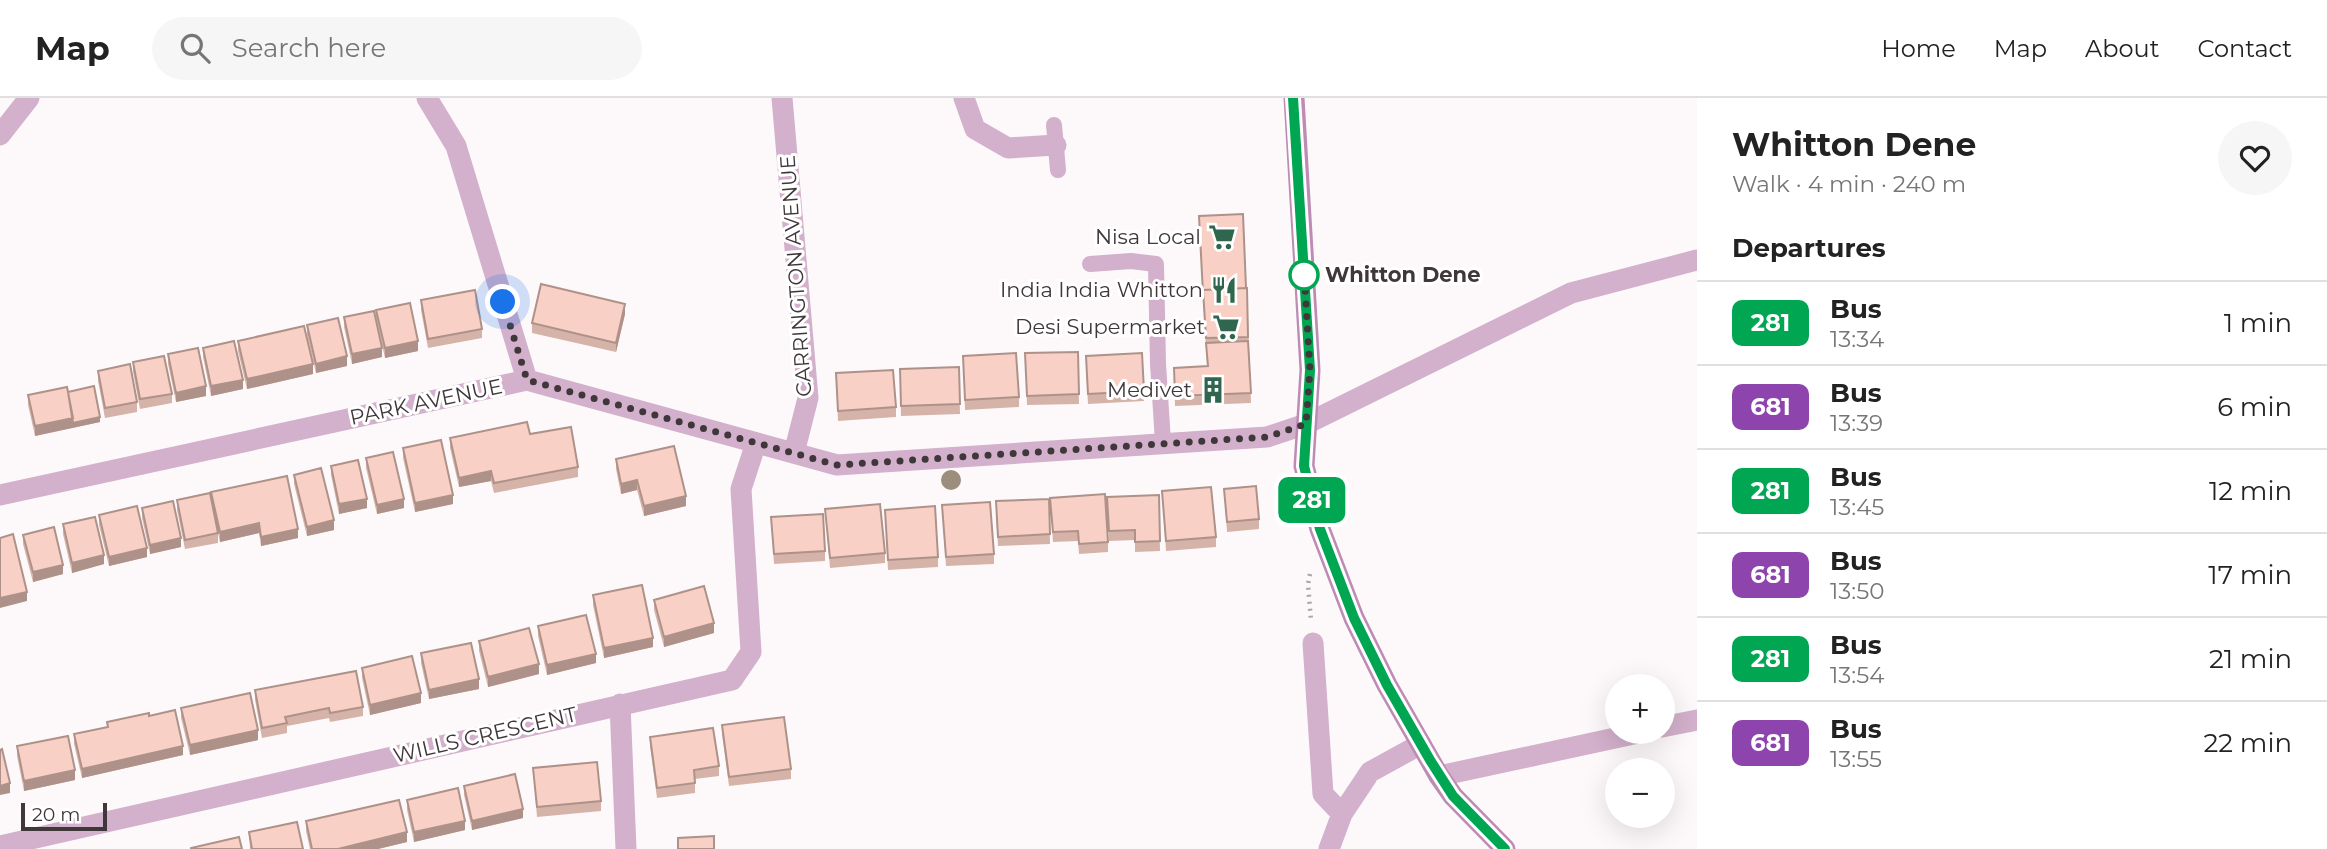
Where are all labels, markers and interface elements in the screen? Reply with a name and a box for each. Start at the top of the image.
search box [152,17,642,80]
text: Map [35,28,110,68]
icon: search [176,29,214,67]
text: Search here [232,32,386,64]
text: Home [1881,34,1956,63]
text: Map [1994,34,2047,63]
text: About [2085,34,2159,63]
text: Contact [2197,34,2292,63]
button: heart [2218,121,2292,195]
text: Whitton Dene [1732,124,1976,164]
street label: CARRINGTON AVENUE [775,154,816,398]
text: Walk · 4 min · 240 m [1732,170,1966,198]
supermarket icon: Nisa Local [1207,222,1237,252]
place label: Nisa Local [1095,224,1201,249]
text: Departures [1732,232,1886,264]
marker: Whitton Dene [1289,260,1319,290]
place label: Whitton Dene [1325,262,1480,287]
restaurant icon: India India Whitton [1209,275,1239,305]
place label: India India Whitton [1000,277,1203,302]
your location [485,284,520,319]
text: Bus [1830,293,1882,325]
text: 1 min [2224,307,2292,339]
text: 281 [1751,308,1790,337]
supermarket icon: Desi Supermarket [1211,312,1241,342]
place label: Desi Supermarket [1015,314,1205,339]
text: 13:34 [1830,325,1884,353]
street label: PARK AVENUE [347,373,504,430]
building icon: Medivet [1198,375,1228,405]
place label: Medivet [1107,377,1192,402]
text: Bus [1830,377,1882,409]
text: 6 min [2217,391,2292,423]
text: 681 [1750,392,1791,421]
text: 13:39 [1830,409,1883,437]
text: Bus [1830,461,1882,493]
text: 12 min [2209,475,2292,507]
text: 281 [1751,476,1790,505]
line badge: 281 [1272,477,1352,523]
text: 281 [1292,485,1332,514]
text: 13:45 [1830,493,1884,521]
text: Bus [1830,545,1882,577]
text: 17 min [2208,559,2292,591]
text: 681 [1750,560,1791,589]
text: 13:50 [1830,577,1884,605]
text: Bus [1830,629,1882,661]
text: 21 min [2209,643,2292,675]
text: 281 [1751,644,1790,673]
text: 13:54 [1830,661,1884,689]
map controls [1605,674,1675,828]
button: + [1605,674,1675,744]
street label: WILLS CRESCENT [391,701,579,768]
text: Bus [1830,713,1882,745]
text: 22 min [2203,727,2292,759]
text: 681 [1750,728,1791,757]
text: 13:55 [1830,745,1882,773]
button: − [1605,758,1675,828]
scale bar [21,800,107,832]
text: 20 m [32,803,80,826]

